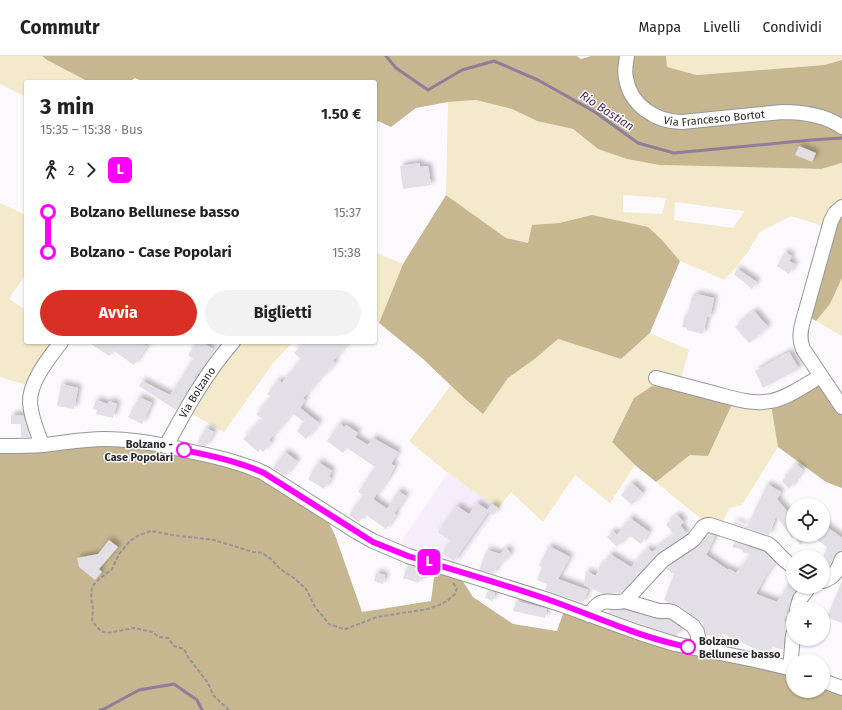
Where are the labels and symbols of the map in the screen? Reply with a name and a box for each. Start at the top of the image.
water label: Rio Bastian [577,88,637,134]
street label: Via Francesco Bortot [662,107,766,129]
street label: Via Bolzano [176,364,218,420]
place label: Bolzano - Case Popolari [104,438,173,464]
marker: Bolzano - Case Popolari [176,442,192,458]
line badge: L [416,549,442,575]
place label: Bolzano Bellunese basso [699,635,781,661]
marker: Bolzano Bellunese basso [680,639,696,655]

